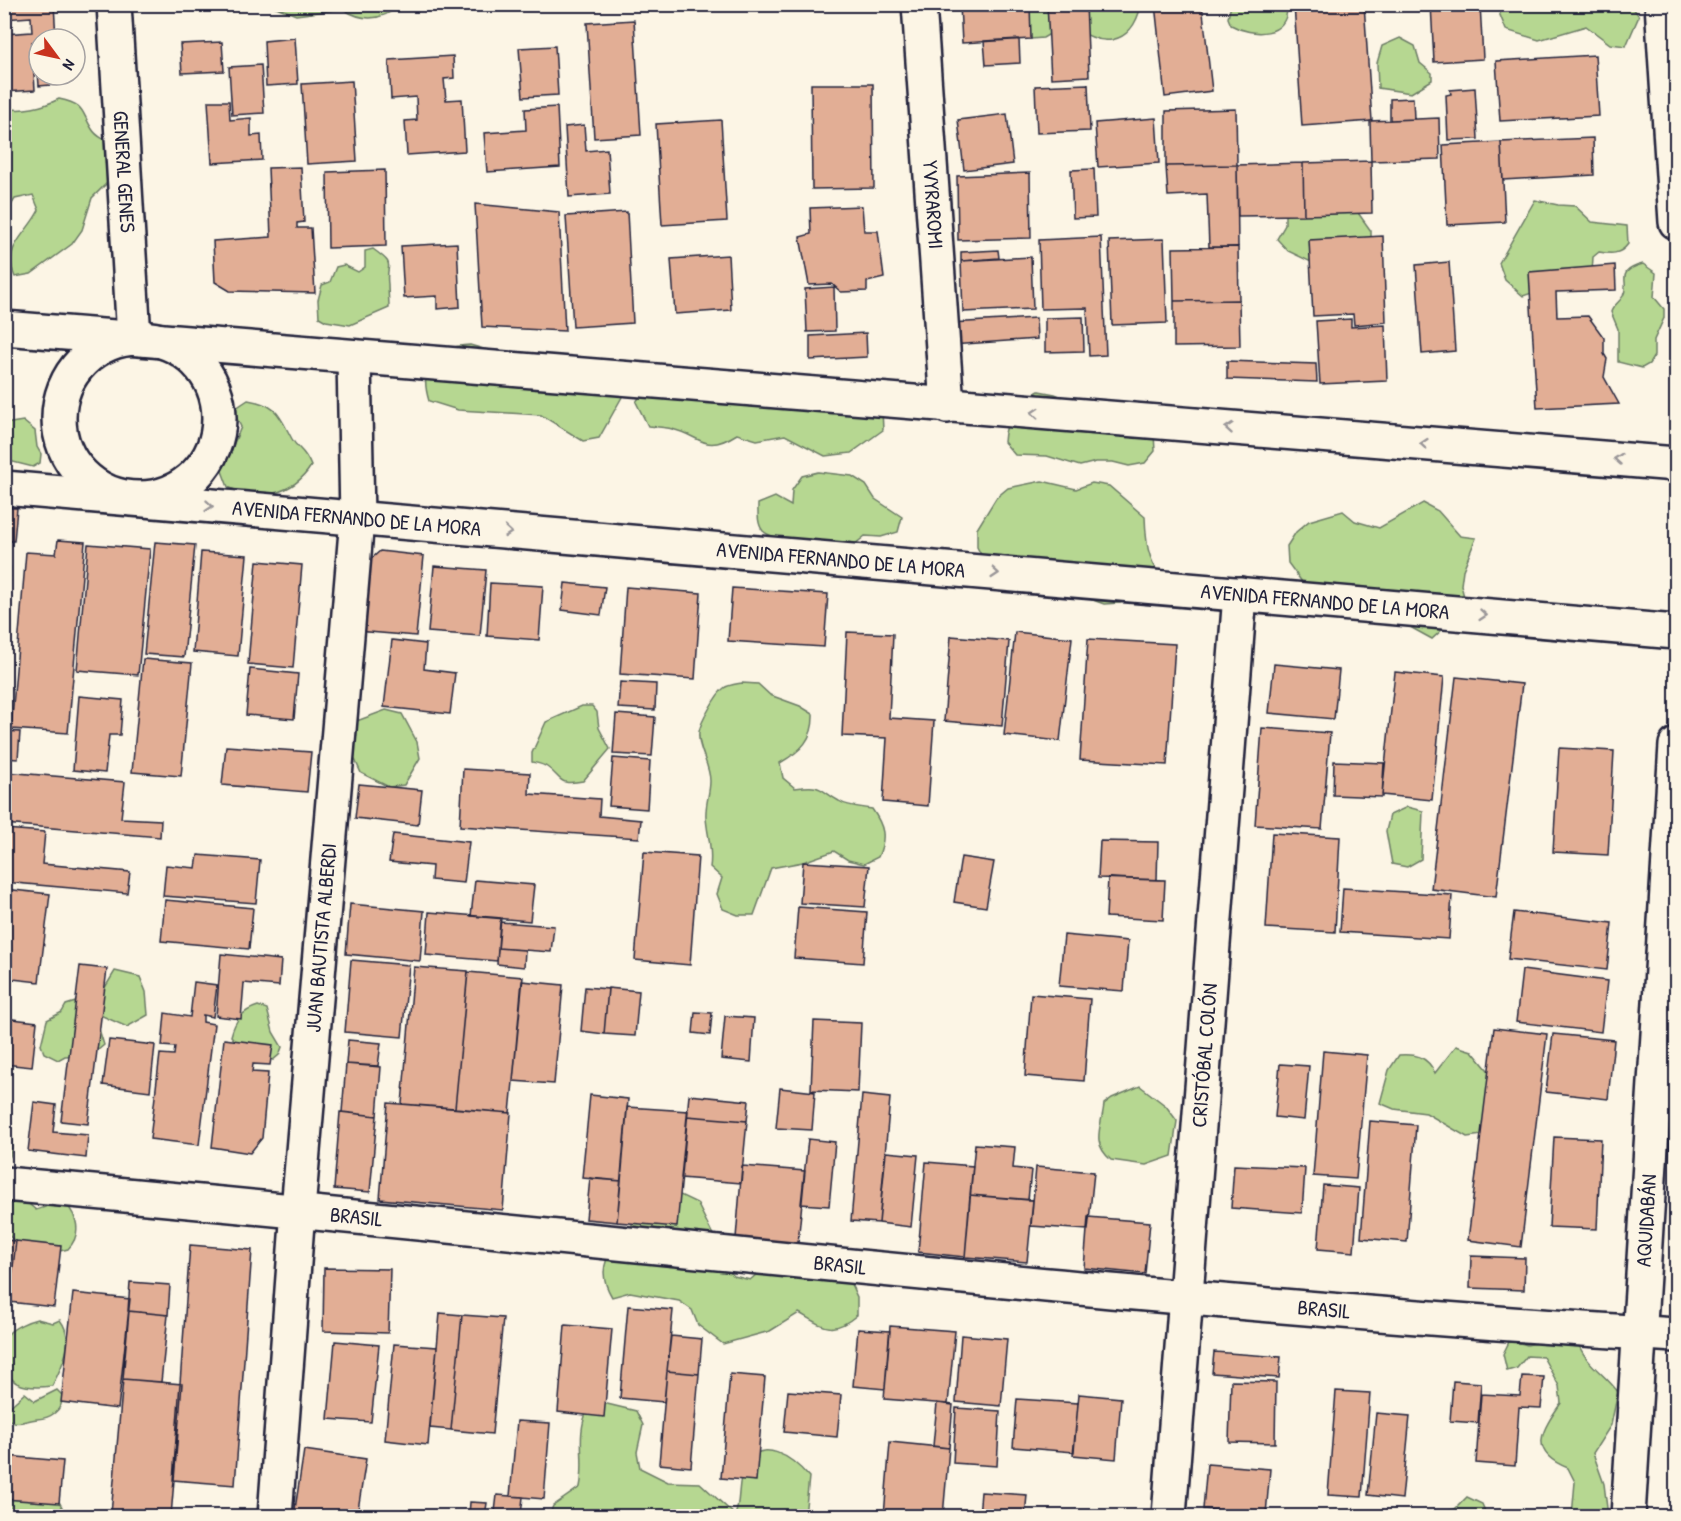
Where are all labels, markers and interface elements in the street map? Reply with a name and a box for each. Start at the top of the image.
north arrow [27,27,87,87]
text: N [58,56,81,75]
street label: GENERAL GENES [106,110,143,234]
street label: YVYRAROMI [916,159,951,250]
one-way arrow [1031,406,1040,419]
one-way arrow [1225,422,1234,435]
one-way arrow [1419,438,1428,451]
one-way arrow [1614,453,1623,466]
street label: AVENIDA FERNANDO DE LA MORA [231,493,482,543]
one-way arrow [205,499,214,512]
one-way arrow [504,525,513,538]
street label: AVENIDA FERNANDO DE LA MORA [715,534,966,585]
one-way arrow [991,566,1000,579]
street label: AVENIDA FERNANDO DE LA MORA [1200,576,1451,626]
one-way arrow [1478,608,1487,621]
street label: JUAN BAUTISTA ALBERDI [298,842,343,1034]
street label: CRISTÓBAL COLÓN [1184,982,1224,1129]
street label: AQUIDABÁN [1629,1173,1663,1268]
street label: BRASIL [329,1200,384,1234]
street label: BRASIL [812,1248,868,1282]
street label: BRASIL [1297,1292,1352,1326]

